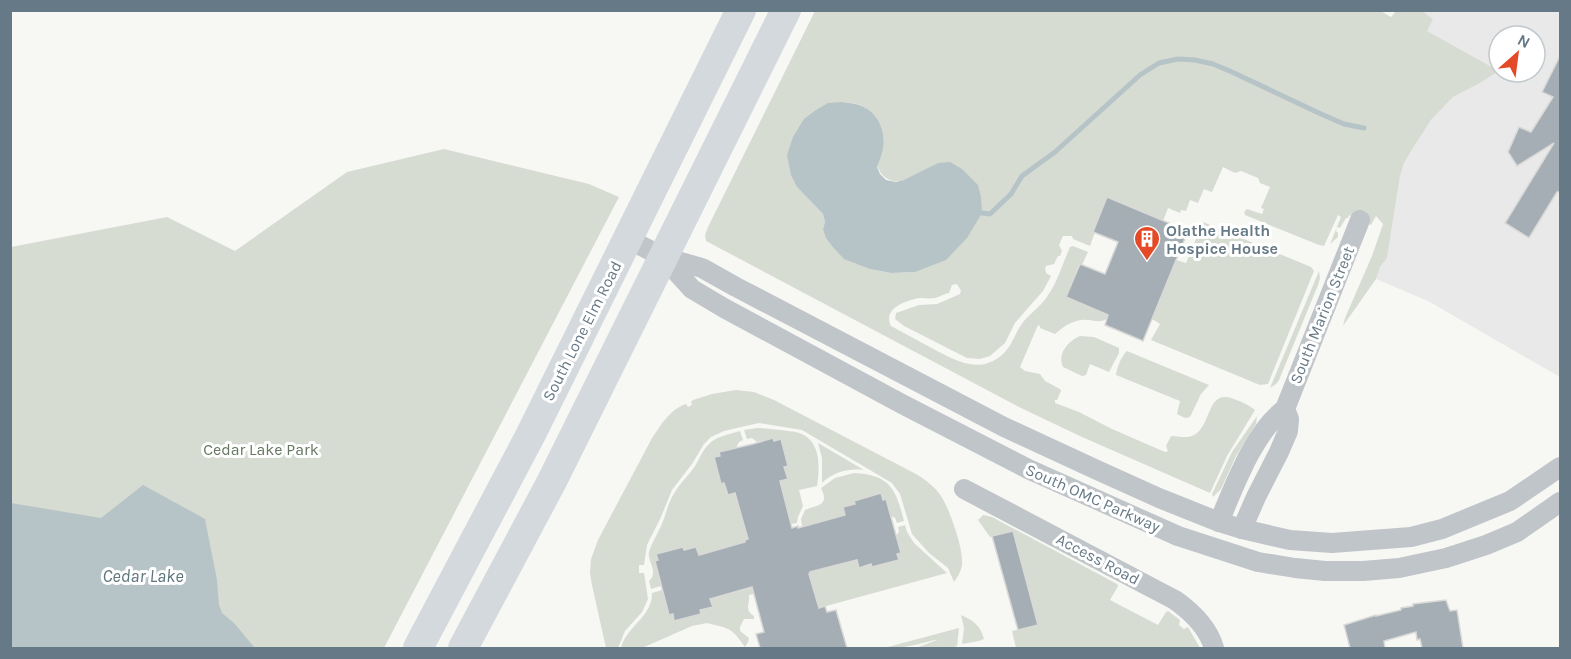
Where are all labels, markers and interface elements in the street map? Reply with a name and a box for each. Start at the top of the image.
north arrow [1487,24,1547,84]
text: N [1514,30,1533,52]
place label: Olathe Health Hospice House [1166,221,1278,258]
building icon: Olathe Health Hospice House [1132,224,1162,262]
street label: South Marion Street [1286,243,1358,387]
street label: South Lone Elm Road [538,258,626,404]
park label: Cedar Lake Park [203,440,319,459]
street label: South OMC Parkway [1023,460,1164,536]
street label: Access Road [1053,529,1143,589]
water label: Cedar Lake [102,565,184,587]

